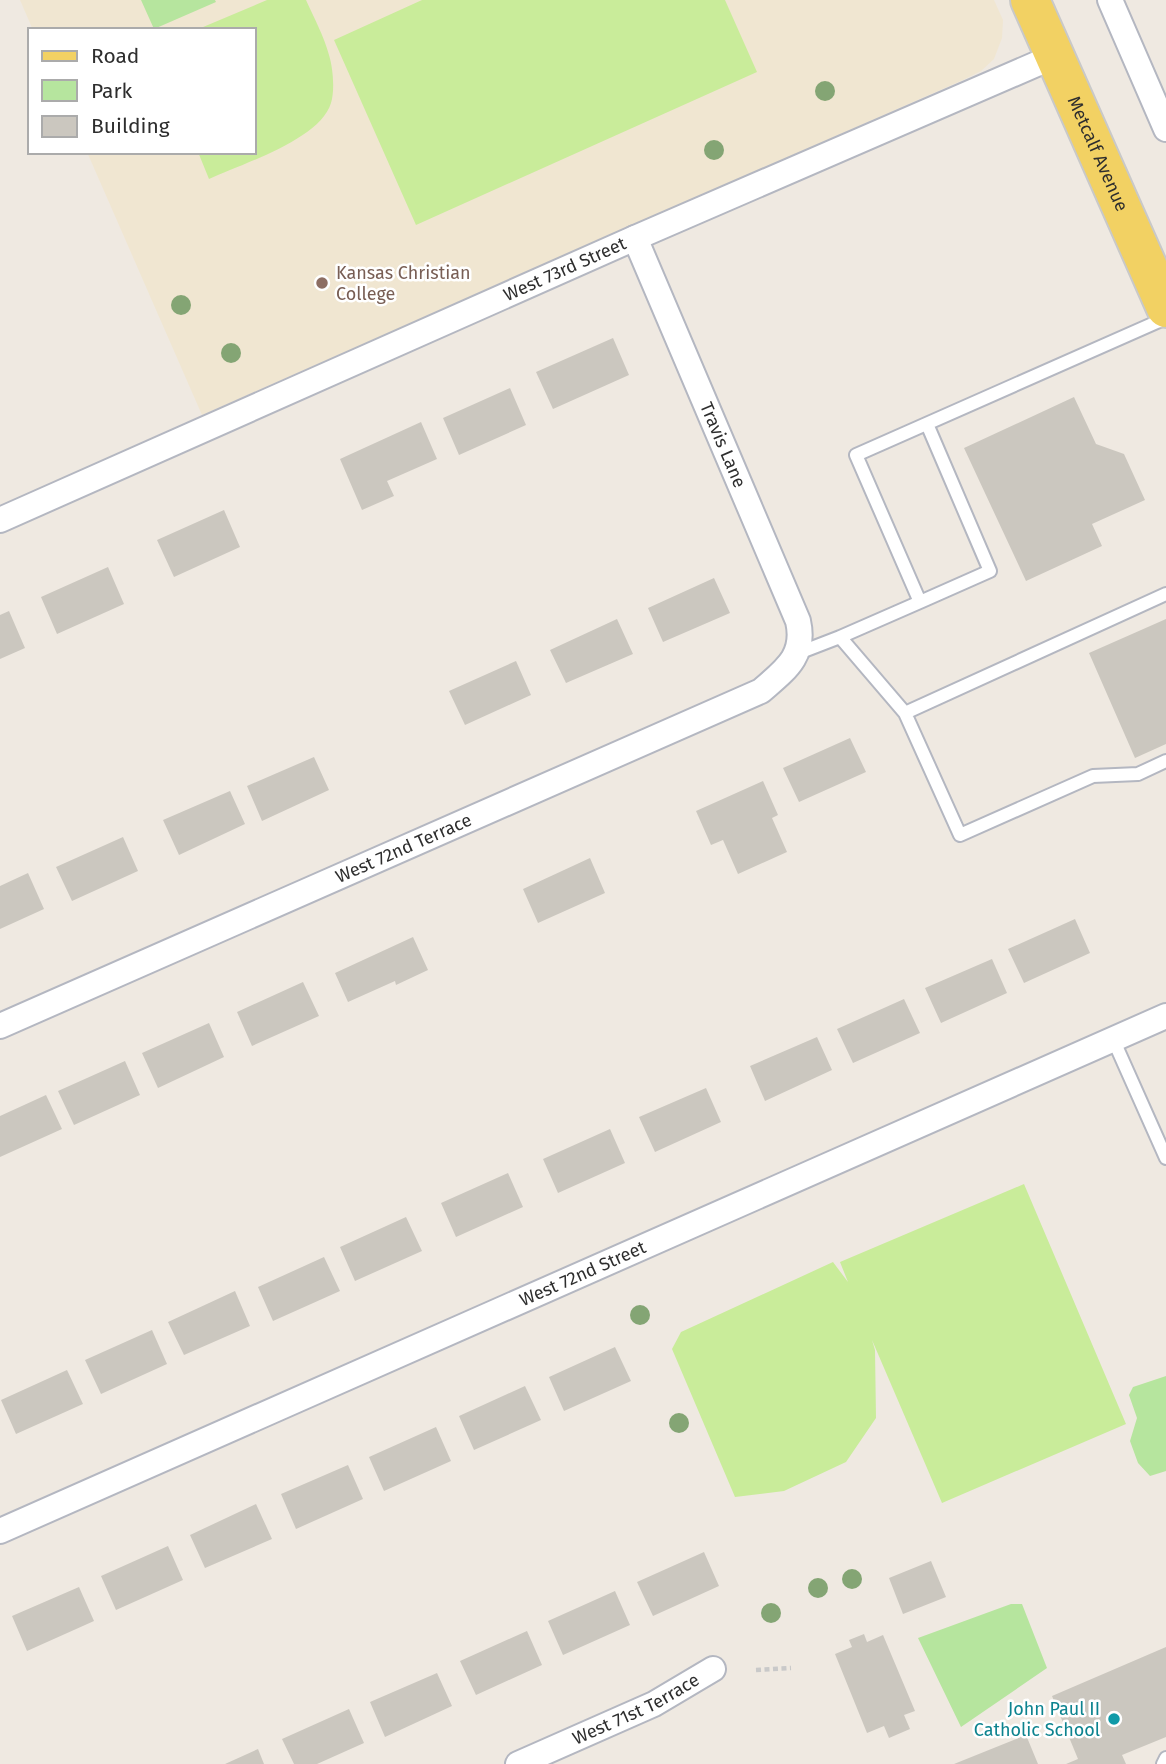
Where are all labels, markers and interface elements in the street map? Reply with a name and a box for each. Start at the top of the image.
legend [28,28,256,154]
text: Road [91,43,139,69]
text: Park [91,78,133,104]
street label: Metcalf Avenue [1063,93,1133,215]
text: Building [91,113,170,139]
street label: West 73rd Street [500,232,630,306]
place label: Kansas Christian College [336,262,471,305]
marker: Kansas Christian College [314,275,330,291]
street label: Travis Lane [695,399,751,491]
street label: West 72nd Terrace [332,809,475,888]
street label: West 72nd Street [516,1236,650,1311]
street label: West 71st Terrace [569,1669,703,1750]
place label: John Paul II Catholic School [974,1698,1100,1741]
marker: John Paul II Catholic School [1106,1711,1122,1727]

